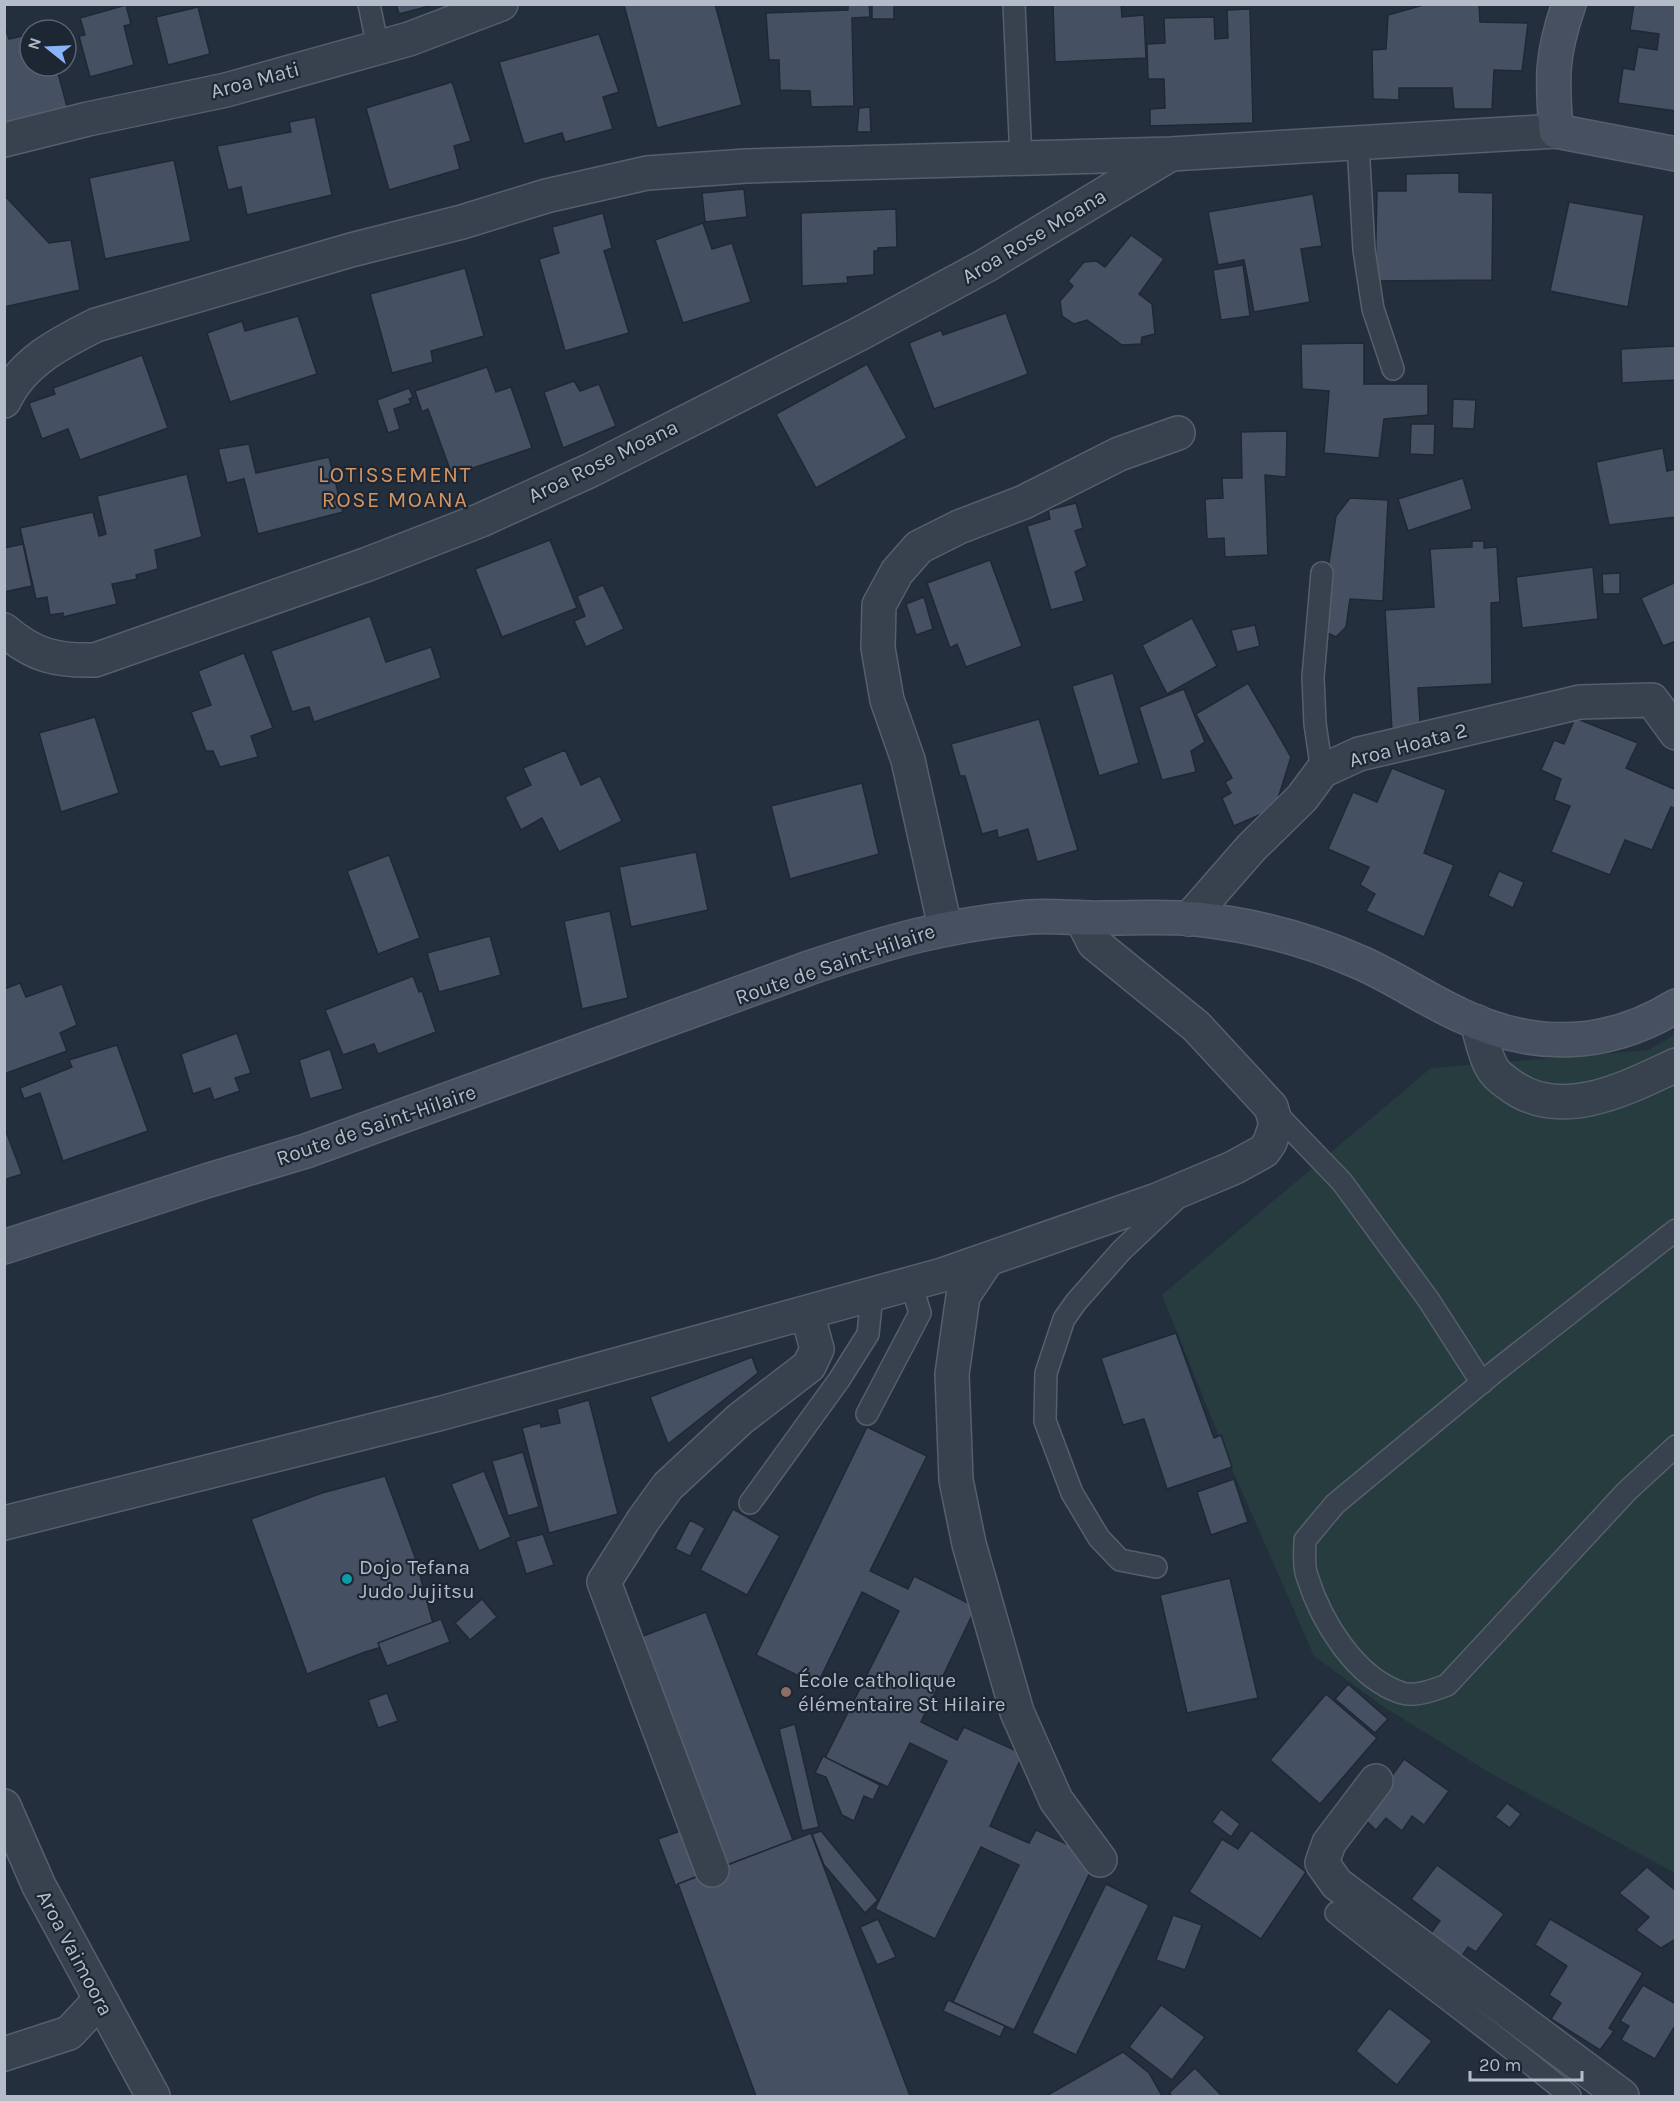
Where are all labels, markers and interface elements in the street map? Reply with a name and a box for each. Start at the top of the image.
north arrow [18,18,78,78]
text: N [23,35,45,52]
street label: Aroa Mati [208,57,302,103]
street label: Aroa Rose Moana [958,184,1110,288]
street label: Aroa Rose Moana [524,414,682,508]
district label: LOTISSEMENT ROSE MOANA [318,462,472,513]
street label: Aroa Hoata 2 [1346,718,1470,772]
street label: Route de Saint-Hilaire [732,919,938,1009]
street label: Route de Saint-Hilaire [273,1080,479,1170]
place label: Dojo Tefana Judo Jujitsu [359,1555,475,1603]
marker: Dojo Tefana Judo Jujitsu [340,1572,354,1586]
place label: École catholique élémentaire St Hilaire [798,1668,1006,1716]
marker: École catholique élémentaire St Hilaire [779,1685,793,1699]
street label: Aroa Vaimoora [32,1886,118,2020]
scale bar [1470,2044,1582,2082]
text: 20 m [1479,2054,1521,2076]

